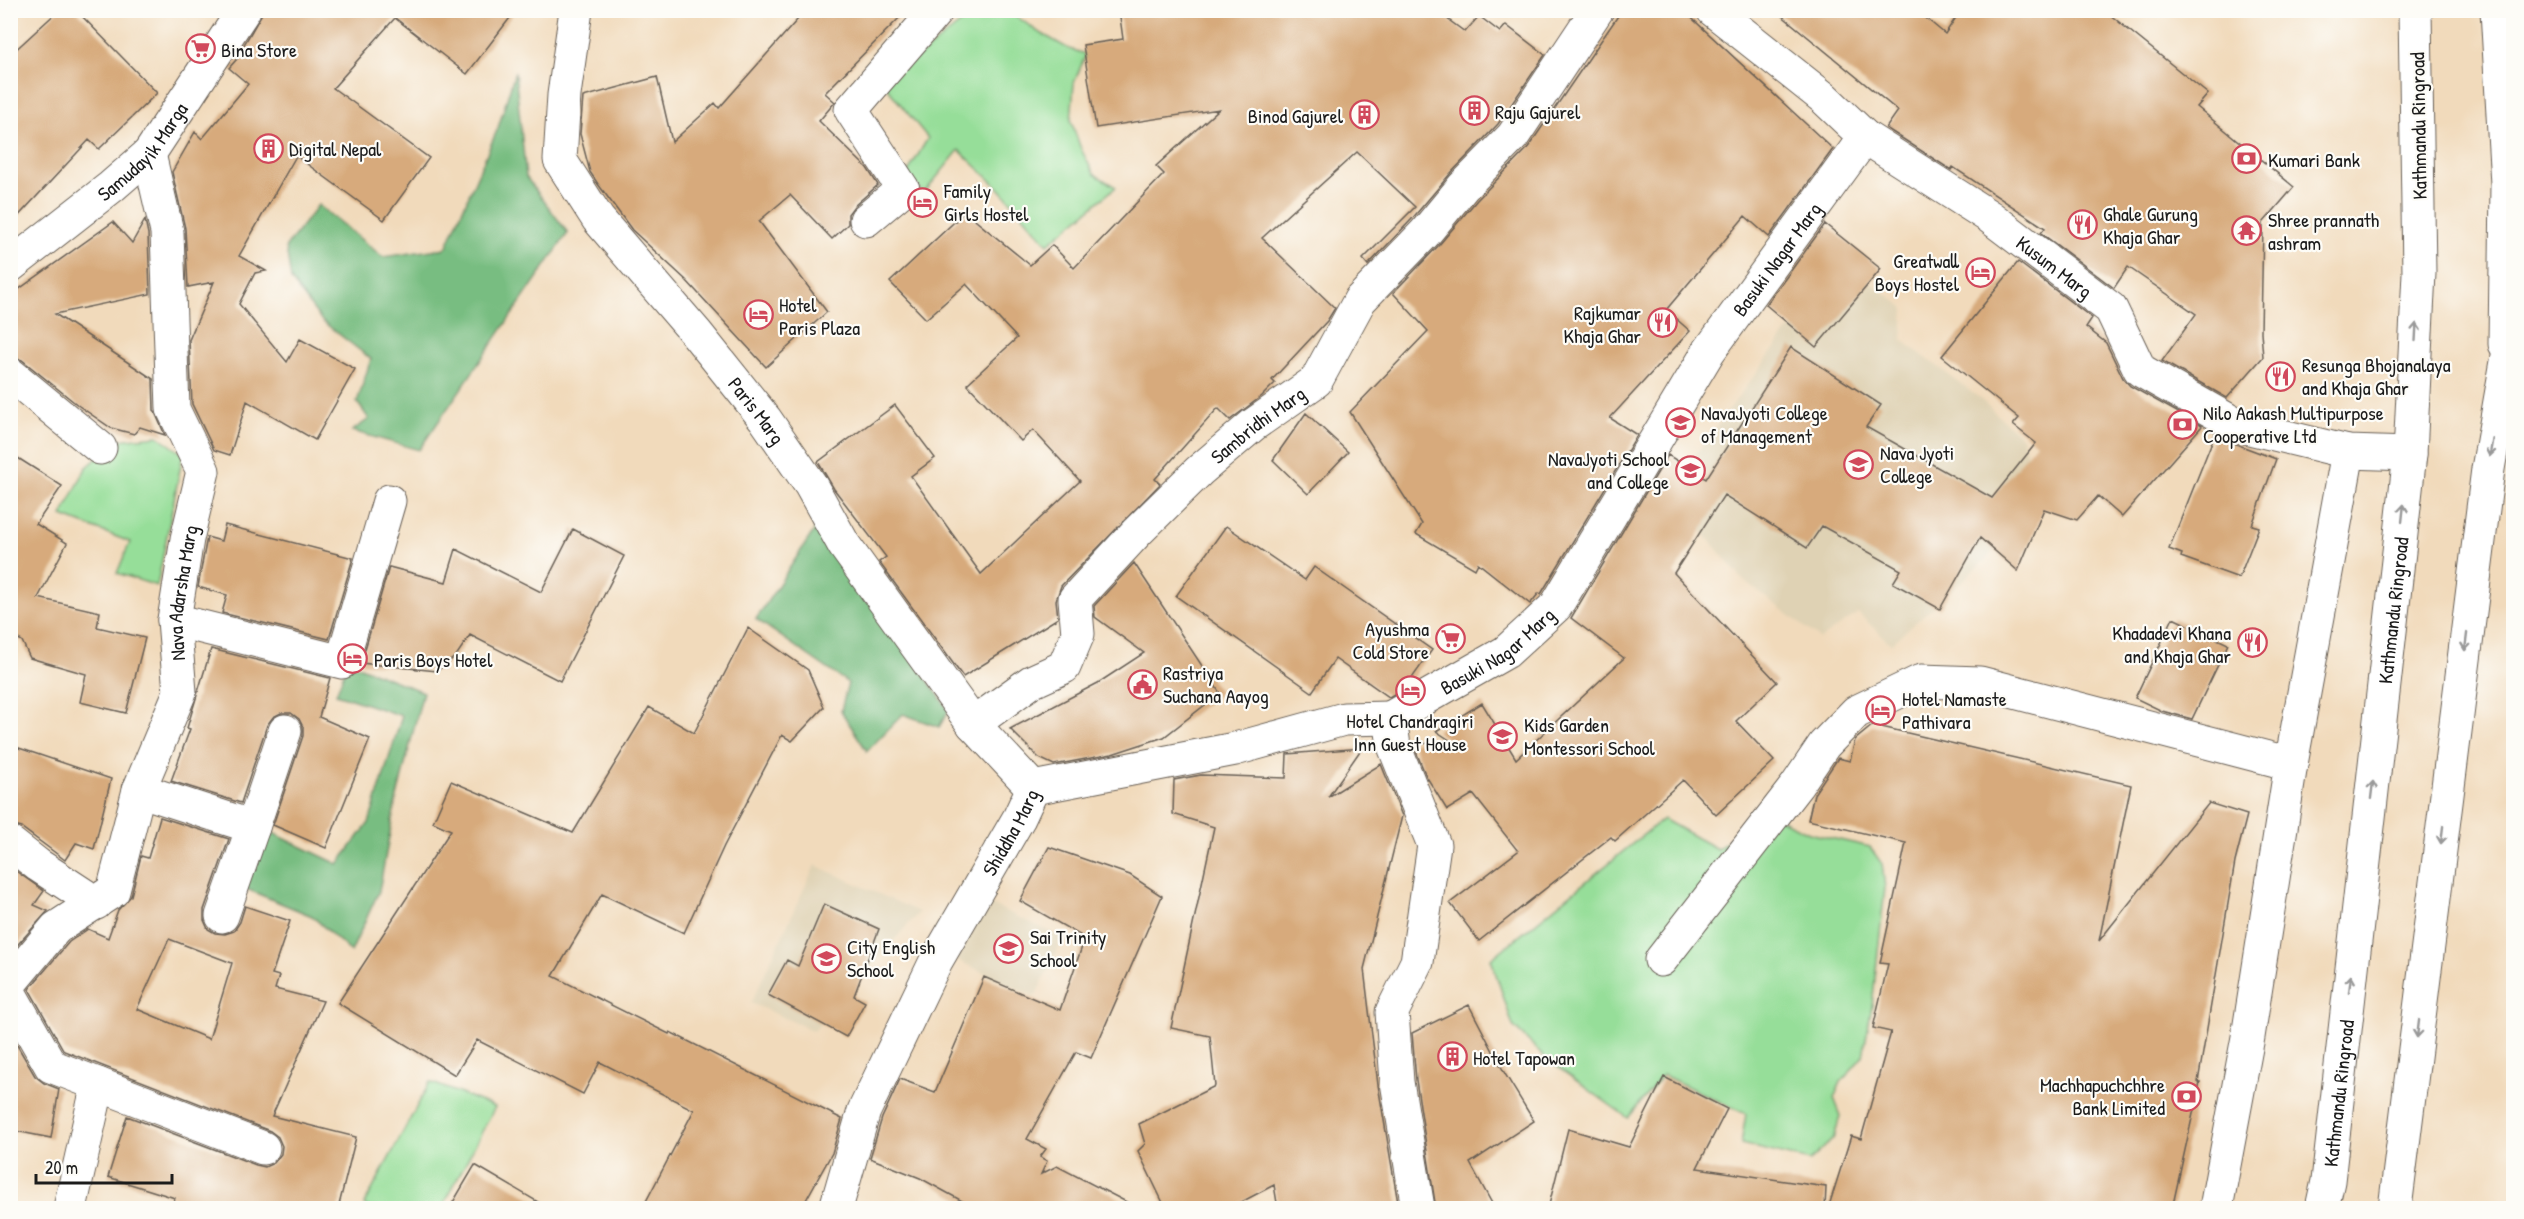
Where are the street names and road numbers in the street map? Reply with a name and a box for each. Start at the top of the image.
street label: Kathmandu Ringroad [2403,52,2433,200]
street label: Samudayik Marga [91,97,193,207]
street label: Basuki Nagar Marg [1726,196,1827,321]
street label: Kusum Marg [2011,229,2098,304]
street label: Paris Marg [723,371,792,449]
street label: Sambridhi Marg [1204,379,1310,469]
street label: Nava Adarsha Marg [160,522,203,662]
street label: Kathmandu Ringroad [2371,535,2414,685]
street label: Basuki Nagar Marg [1435,601,1560,700]
street label: Shiddha Marg [975,784,1044,880]
street label: Kathmandu Ringroad [2316,1018,2360,1168]

